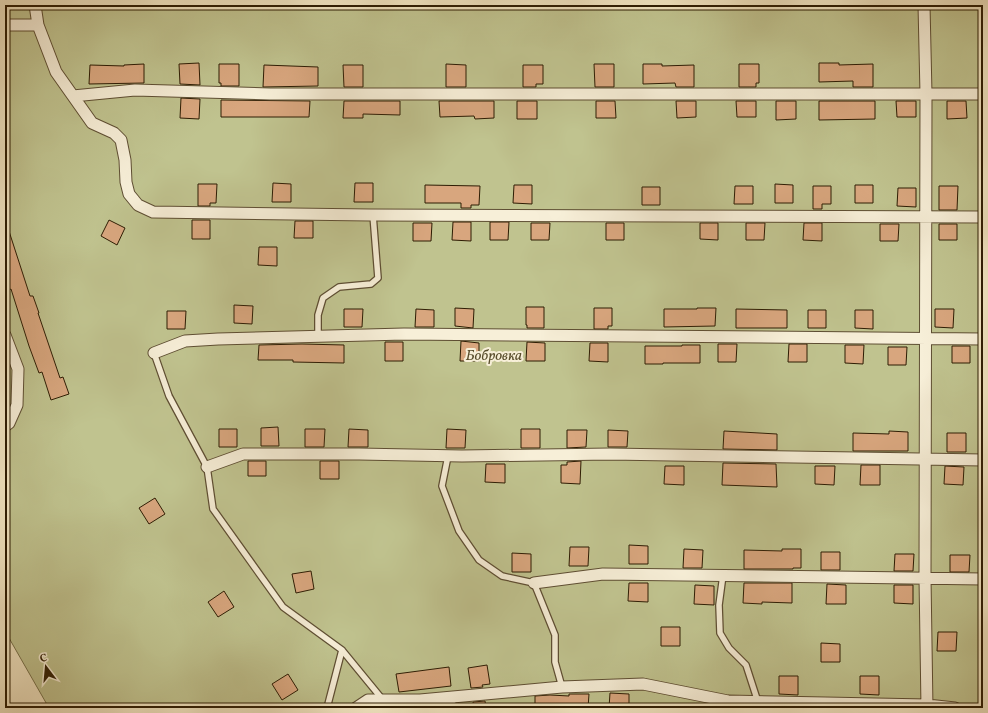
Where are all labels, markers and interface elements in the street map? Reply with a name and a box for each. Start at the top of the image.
park label: Бобровка [466,346,522,367]
north arrow [26,647,66,687]
text: С [38,651,49,667]

